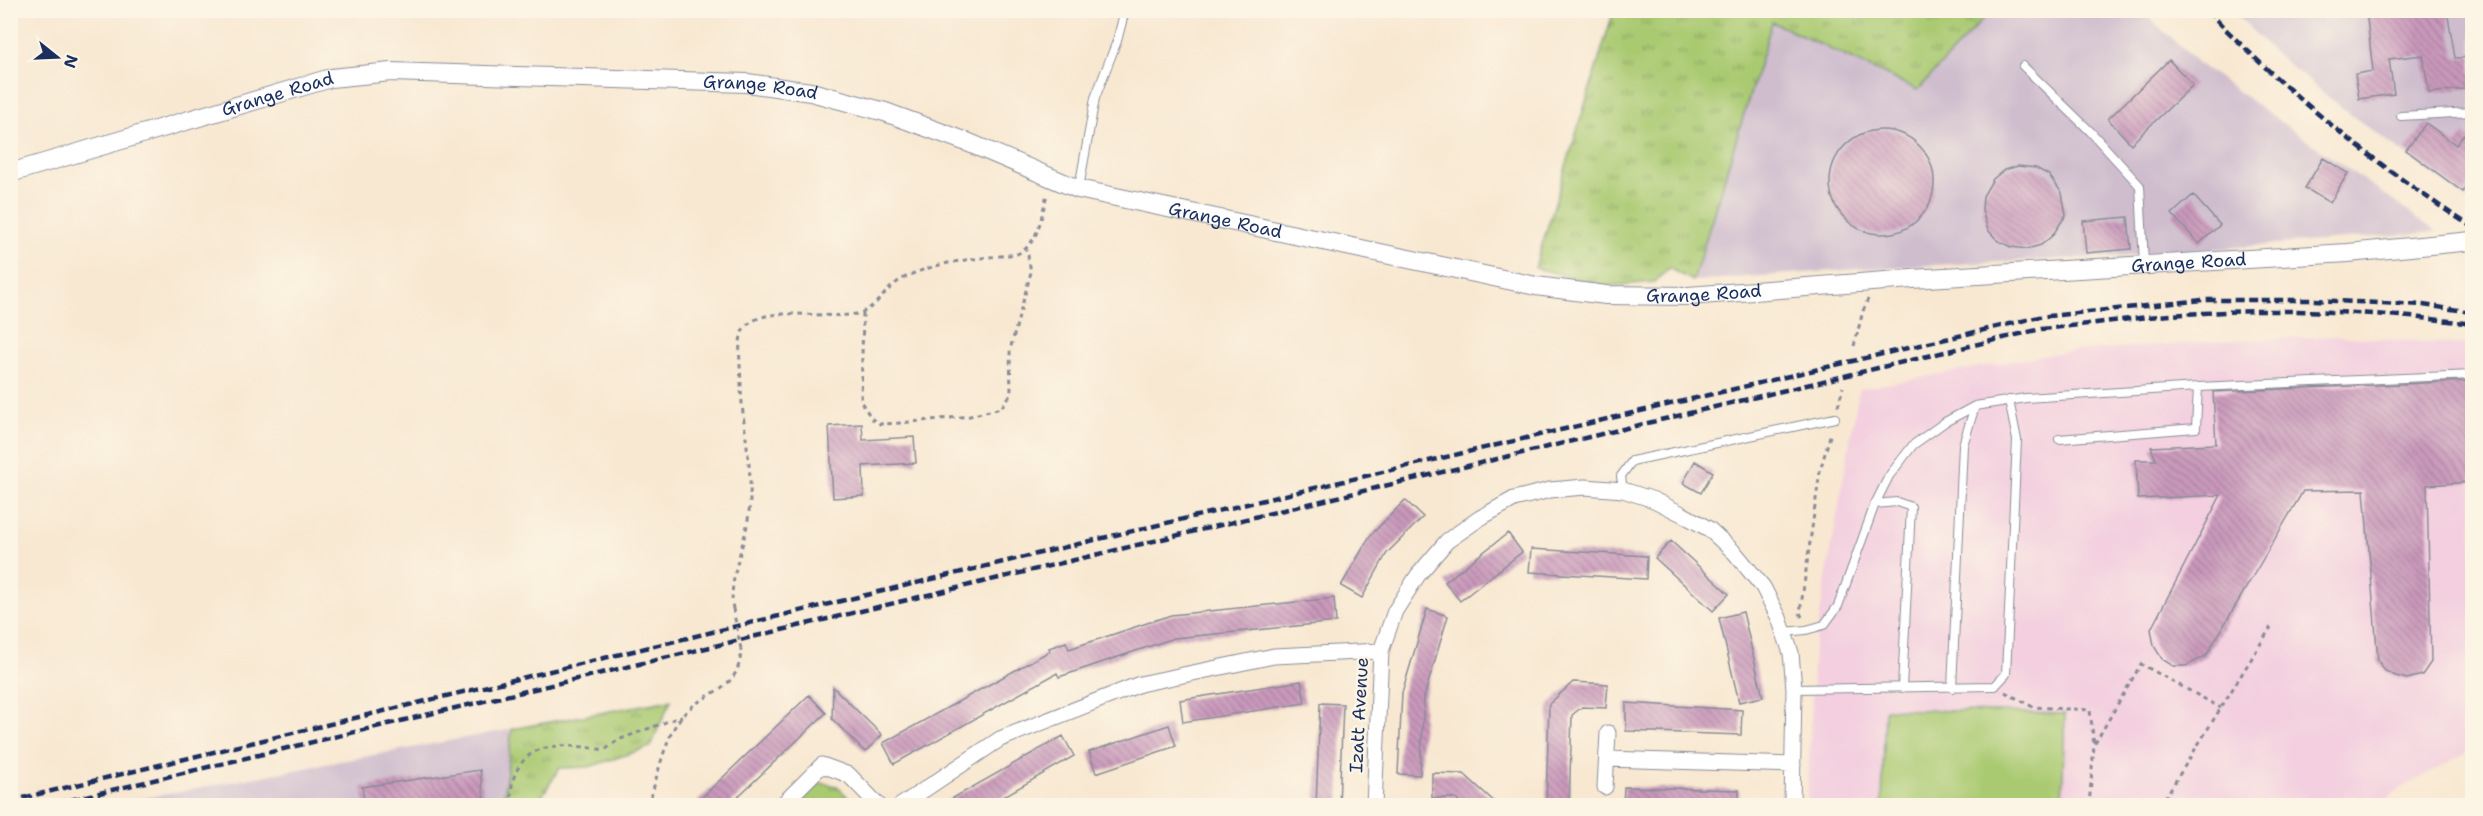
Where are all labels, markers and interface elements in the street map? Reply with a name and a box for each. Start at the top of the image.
north arrow [27,27,87,87]
text: N [59,52,83,71]
street label: Grange Road [219,66,336,122]
street label: Grange Road [703,70,821,105]
street label: Grange Road [1166,196,1284,244]
street label: Grange Road [2130,247,2247,278]
street label: Grange Road [1646,278,1762,308]
street label: Izatt Avenue [1344,657,1374,773]

